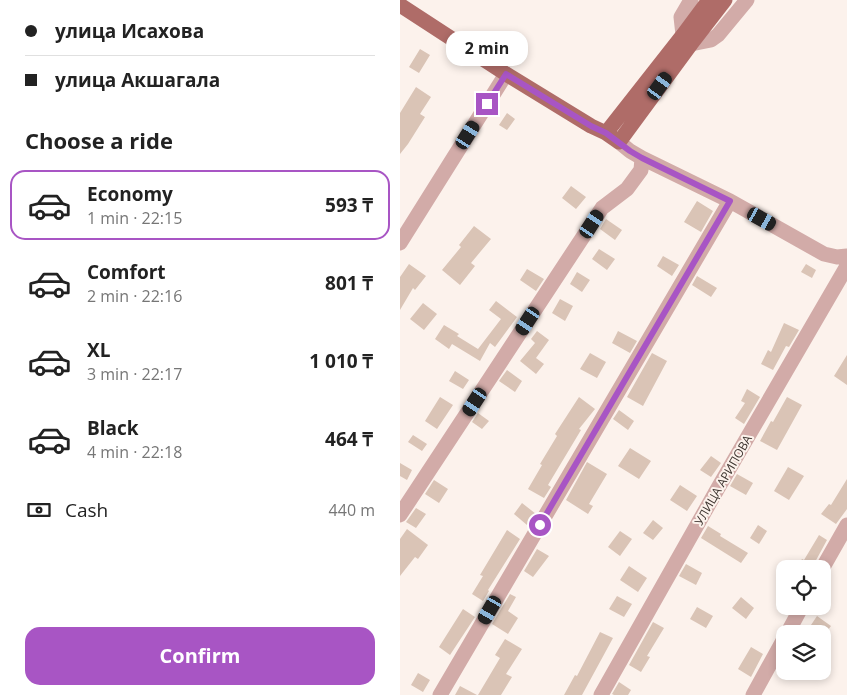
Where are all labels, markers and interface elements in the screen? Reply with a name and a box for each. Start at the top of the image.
text: улица Исахова [55,18,204,44]
callout: 2 min [446,32,528,66]
text: 2 min [465,37,509,59]
text: улица Акшагала [55,67,220,93]
car [645,69,674,103]
route end [476,93,498,115]
car [453,118,482,152]
text: Choose a ride [25,125,173,155]
text: Economy [87,181,173,207]
icon: car [27,183,72,228]
text: 593 ₸ [325,192,373,218]
car [745,205,778,233]
text: 1 min · 22:15 [87,207,182,229]
car [577,207,606,241]
text: Comfort [87,259,166,285]
icon: car [27,261,72,306]
text: 801 ₸ [325,270,373,296]
text: 2 min · 22:16 [87,285,182,307]
car [513,304,542,338]
text: XL [87,337,110,363]
icon: car [27,339,72,384]
text: 1 010 ₸ [309,348,373,374]
text: 3 min · 22:17 [87,363,182,385]
car [460,385,489,419]
text: Black [87,415,139,441]
icon: car [27,417,72,462]
text: 464 ₸ [325,426,373,452]
street label: УЛИЦА АРИПОВА [690,431,756,528]
text: 4 min · 22:18 [87,441,182,463]
icon: cash [25,496,53,524]
text: Cash [65,497,108,523]
text: 440 m [329,499,375,521]
route start [529,514,551,536]
map controls [776,560,831,680]
button: locate [776,560,831,615]
car [476,593,503,627]
button: layers [776,625,831,680]
button: Confirm [25,627,375,685]

